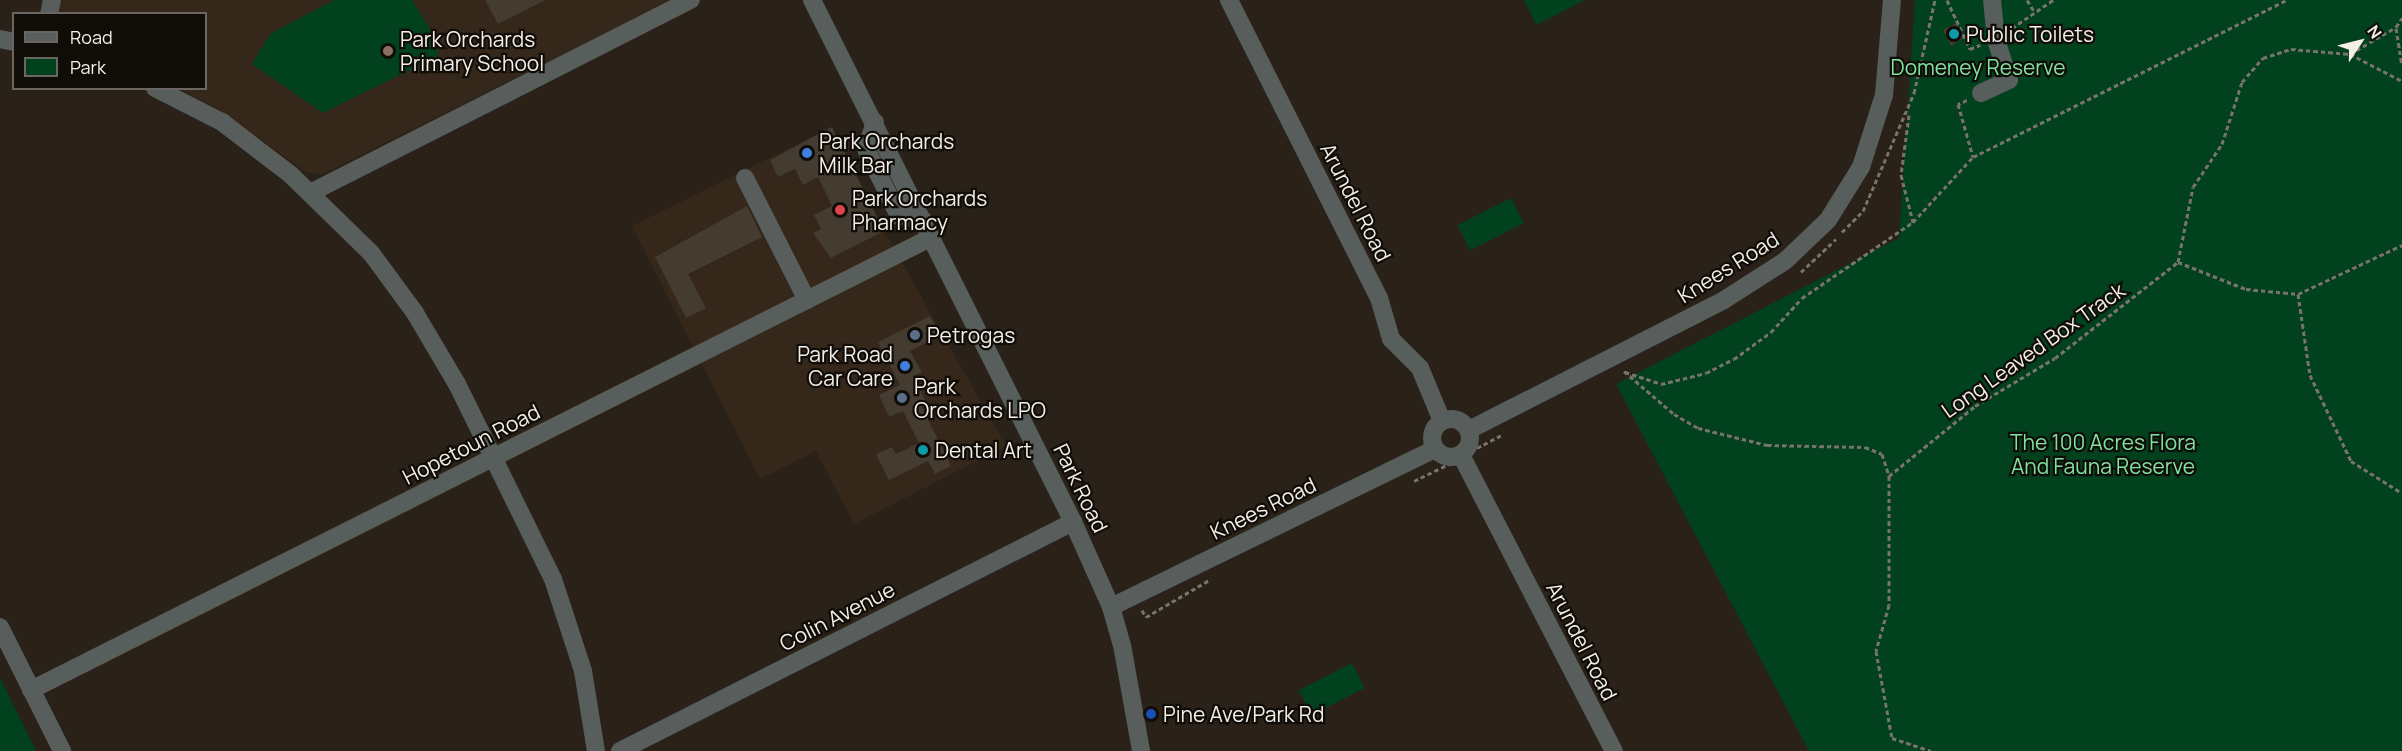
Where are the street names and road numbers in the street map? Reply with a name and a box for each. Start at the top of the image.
street label: Arundel Road [1315,139,1397,265]
street label: Knees Road [1673,226,1783,308]
street label: Long Leaved Box Track [1936,277,2130,423]
street label: Hopetoun Road [398,399,544,489]
street label: Park Road [1049,439,1113,537]
street label: Knees Road [1206,472,1320,544]
street label: Colin Avenue [775,576,899,656]
street label: Arundel Road [1541,578,1623,704]

